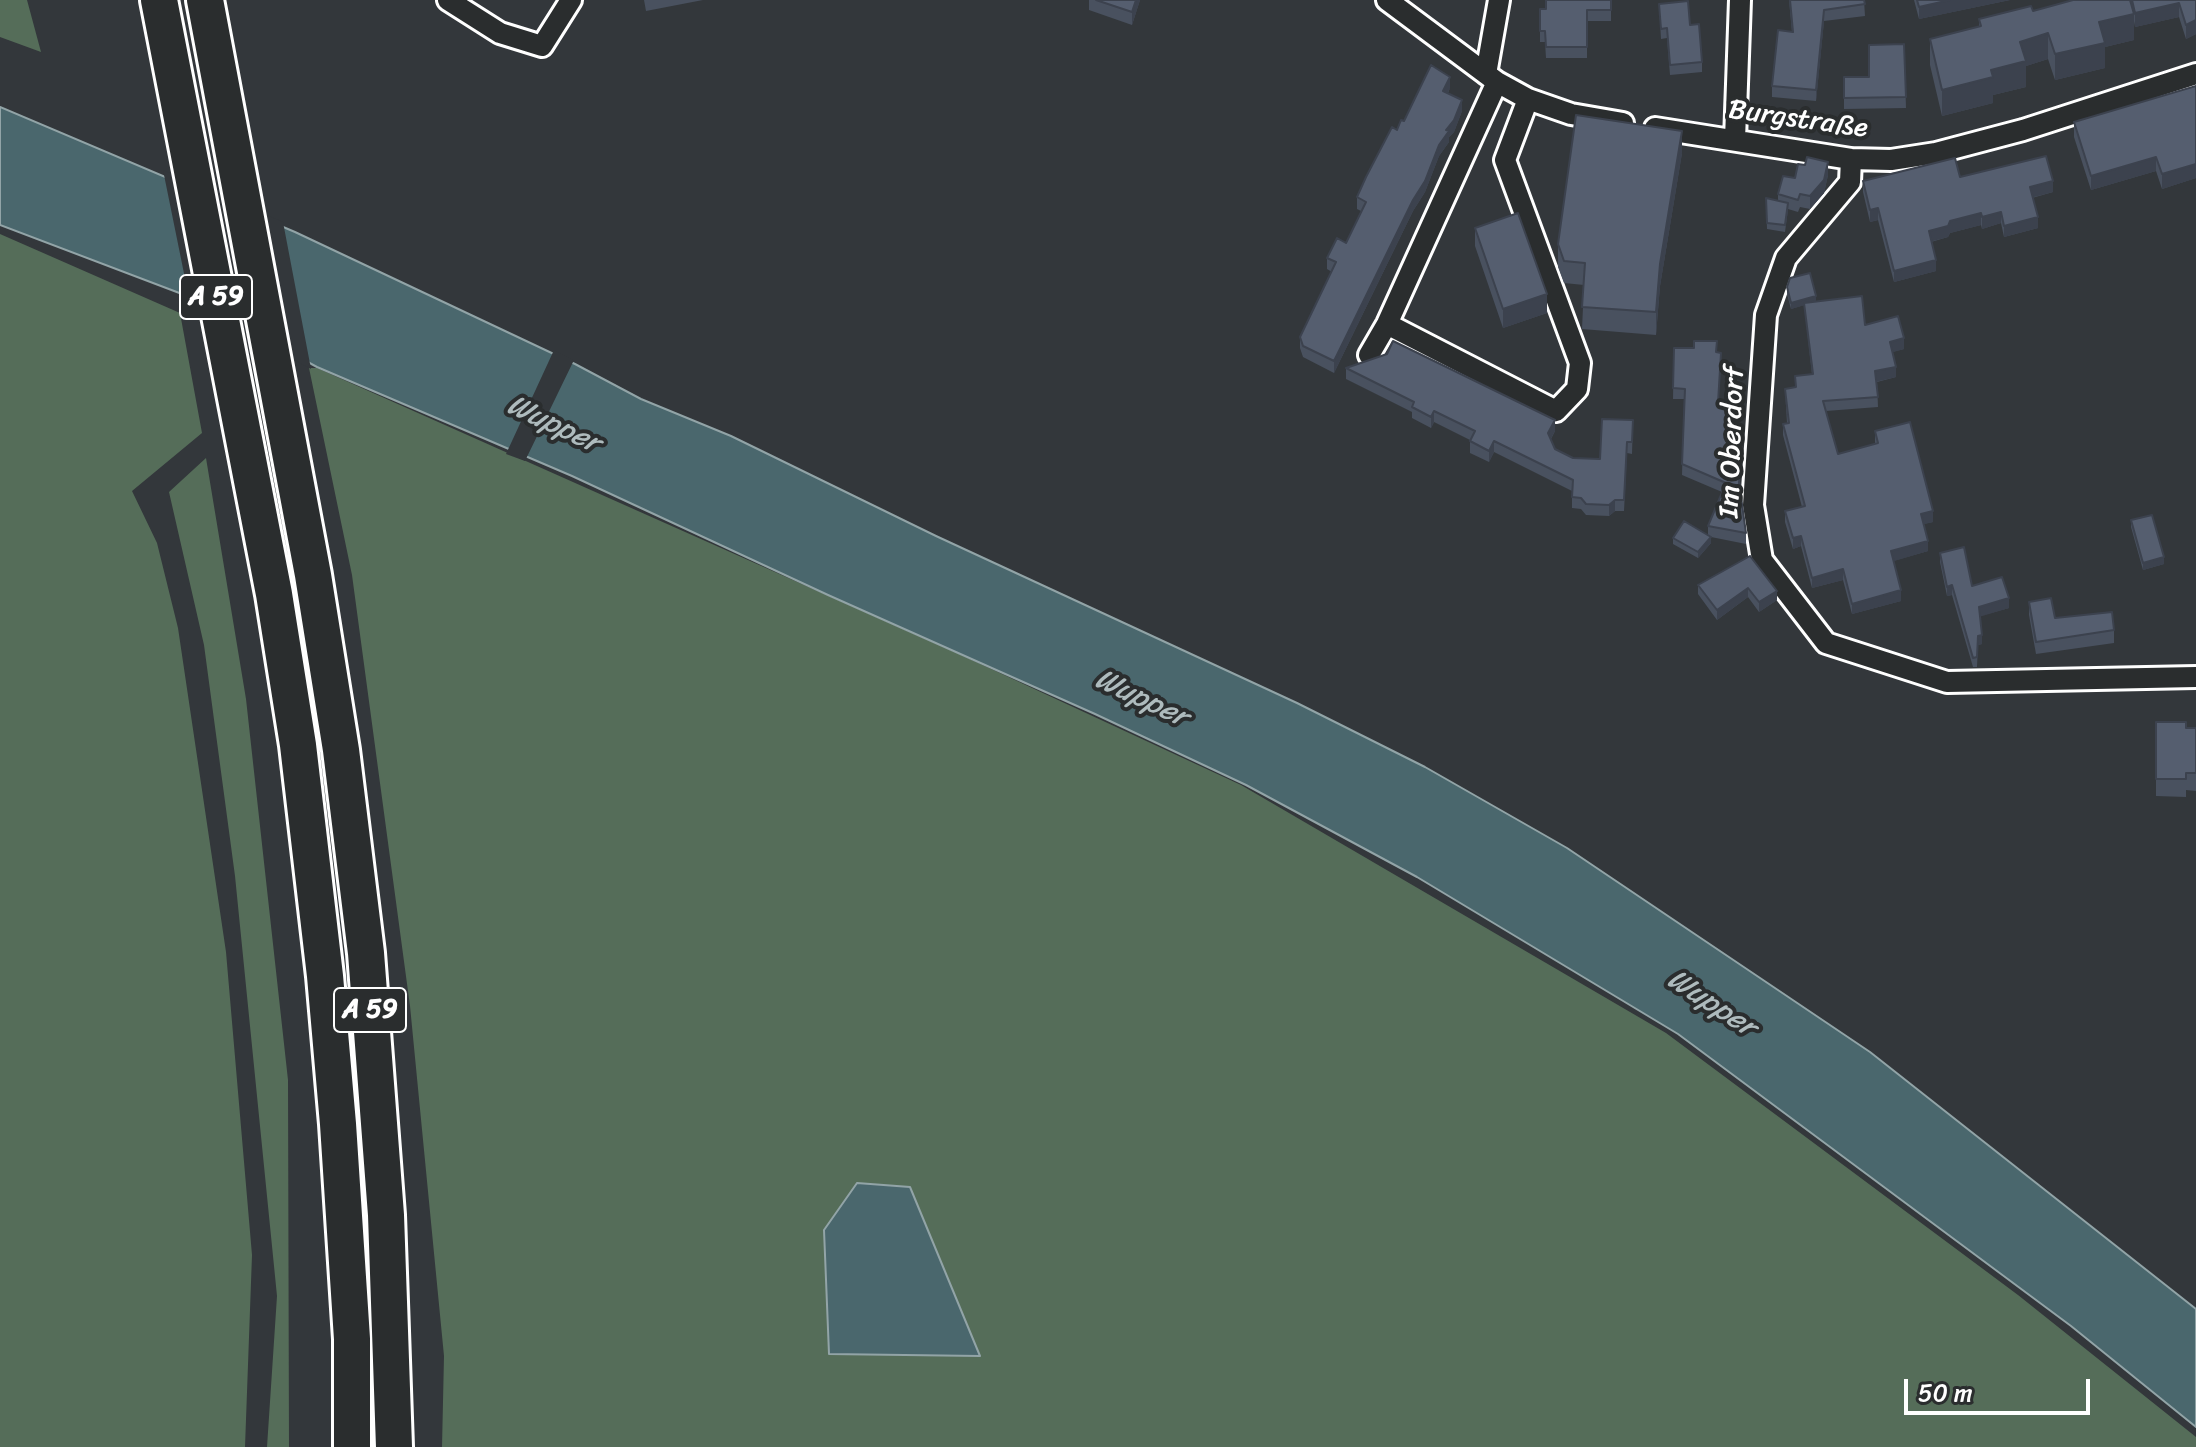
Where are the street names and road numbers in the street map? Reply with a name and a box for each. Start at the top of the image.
street label: Burgstraße [1726,94,1870,146]
road number: A 59 [180,275,252,319]
street label: Im Oberdorf [1714,366,1752,518]
road number: A 59 [334,988,406,1032]

